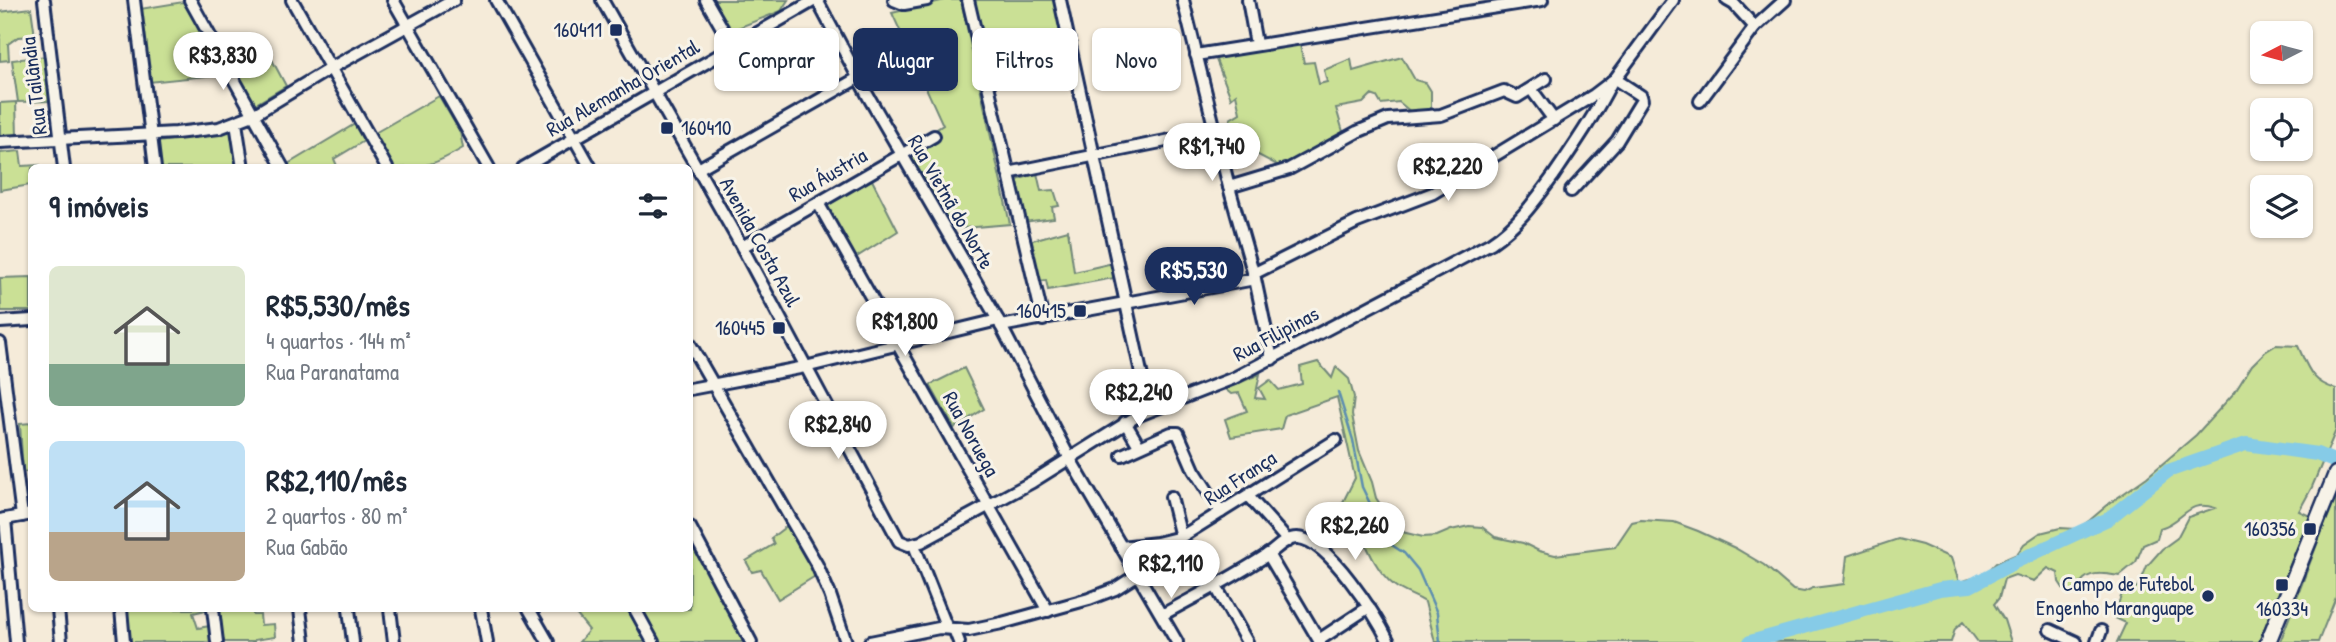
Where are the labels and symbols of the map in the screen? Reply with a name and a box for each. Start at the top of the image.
place label: 160411 [553,15,602,44]
north arrow [2250,21,2314,84]
marker: 160411 [608,22,624,38]
pin: R$3,830 [158,32,288,92]
street label: Rua Alemanha Oriental [541,32,705,143]
street label: Rua Tailândia [13,36,54,137]
place label: 160410 [681,113,731,142]
marker: 160410 [659,120,675,136]
pin: R$1,740 [1147,124,1277,183]
street label: Rua Vietnã do Norte [901,129,1002,274]
street label: Rua Áustria [783,141,872,209]
pin: R$2,220 [1383,144,1513,203]
street label: Avenida Costa Azul [713,172,808,312]
pin: R$5,530 [1129,247,1259,307]
place label: 160415 [1016,296,1066,325]
pin: R$1,800 [840,298,970,358]
street label: Rua Filipinas [1228,299,1324,368]
marker: 160415 [1072,303,1088,319]
place label: 160445 [715,313,765,342]
marker: 160445 [771,320,787,336]
pin: R$2,240 [1074,370,1204,429]
street label: Rua Noruega [936,386,1007,481]
pin: R$2,840 [773,402,903,461]
street label: Rua França [1198,443,1282,512]
pin: R$2,260 [1290,503,1420,562]
place label: 160356 [2244,514,2296,543]
marker: 160356 [2302,521,2318,537]
pin: R$2,110 [1106,540,1236,600]
place label: Campo de Futebol Engenho Maranguape [2036,569,2194,622]
marker: 160334 [2274,577,2290,593]
marker: Campo de Futebol Engenho Maranguape [2200,588,2216,604]
place label: 160334 [2256,594,2308,623]

